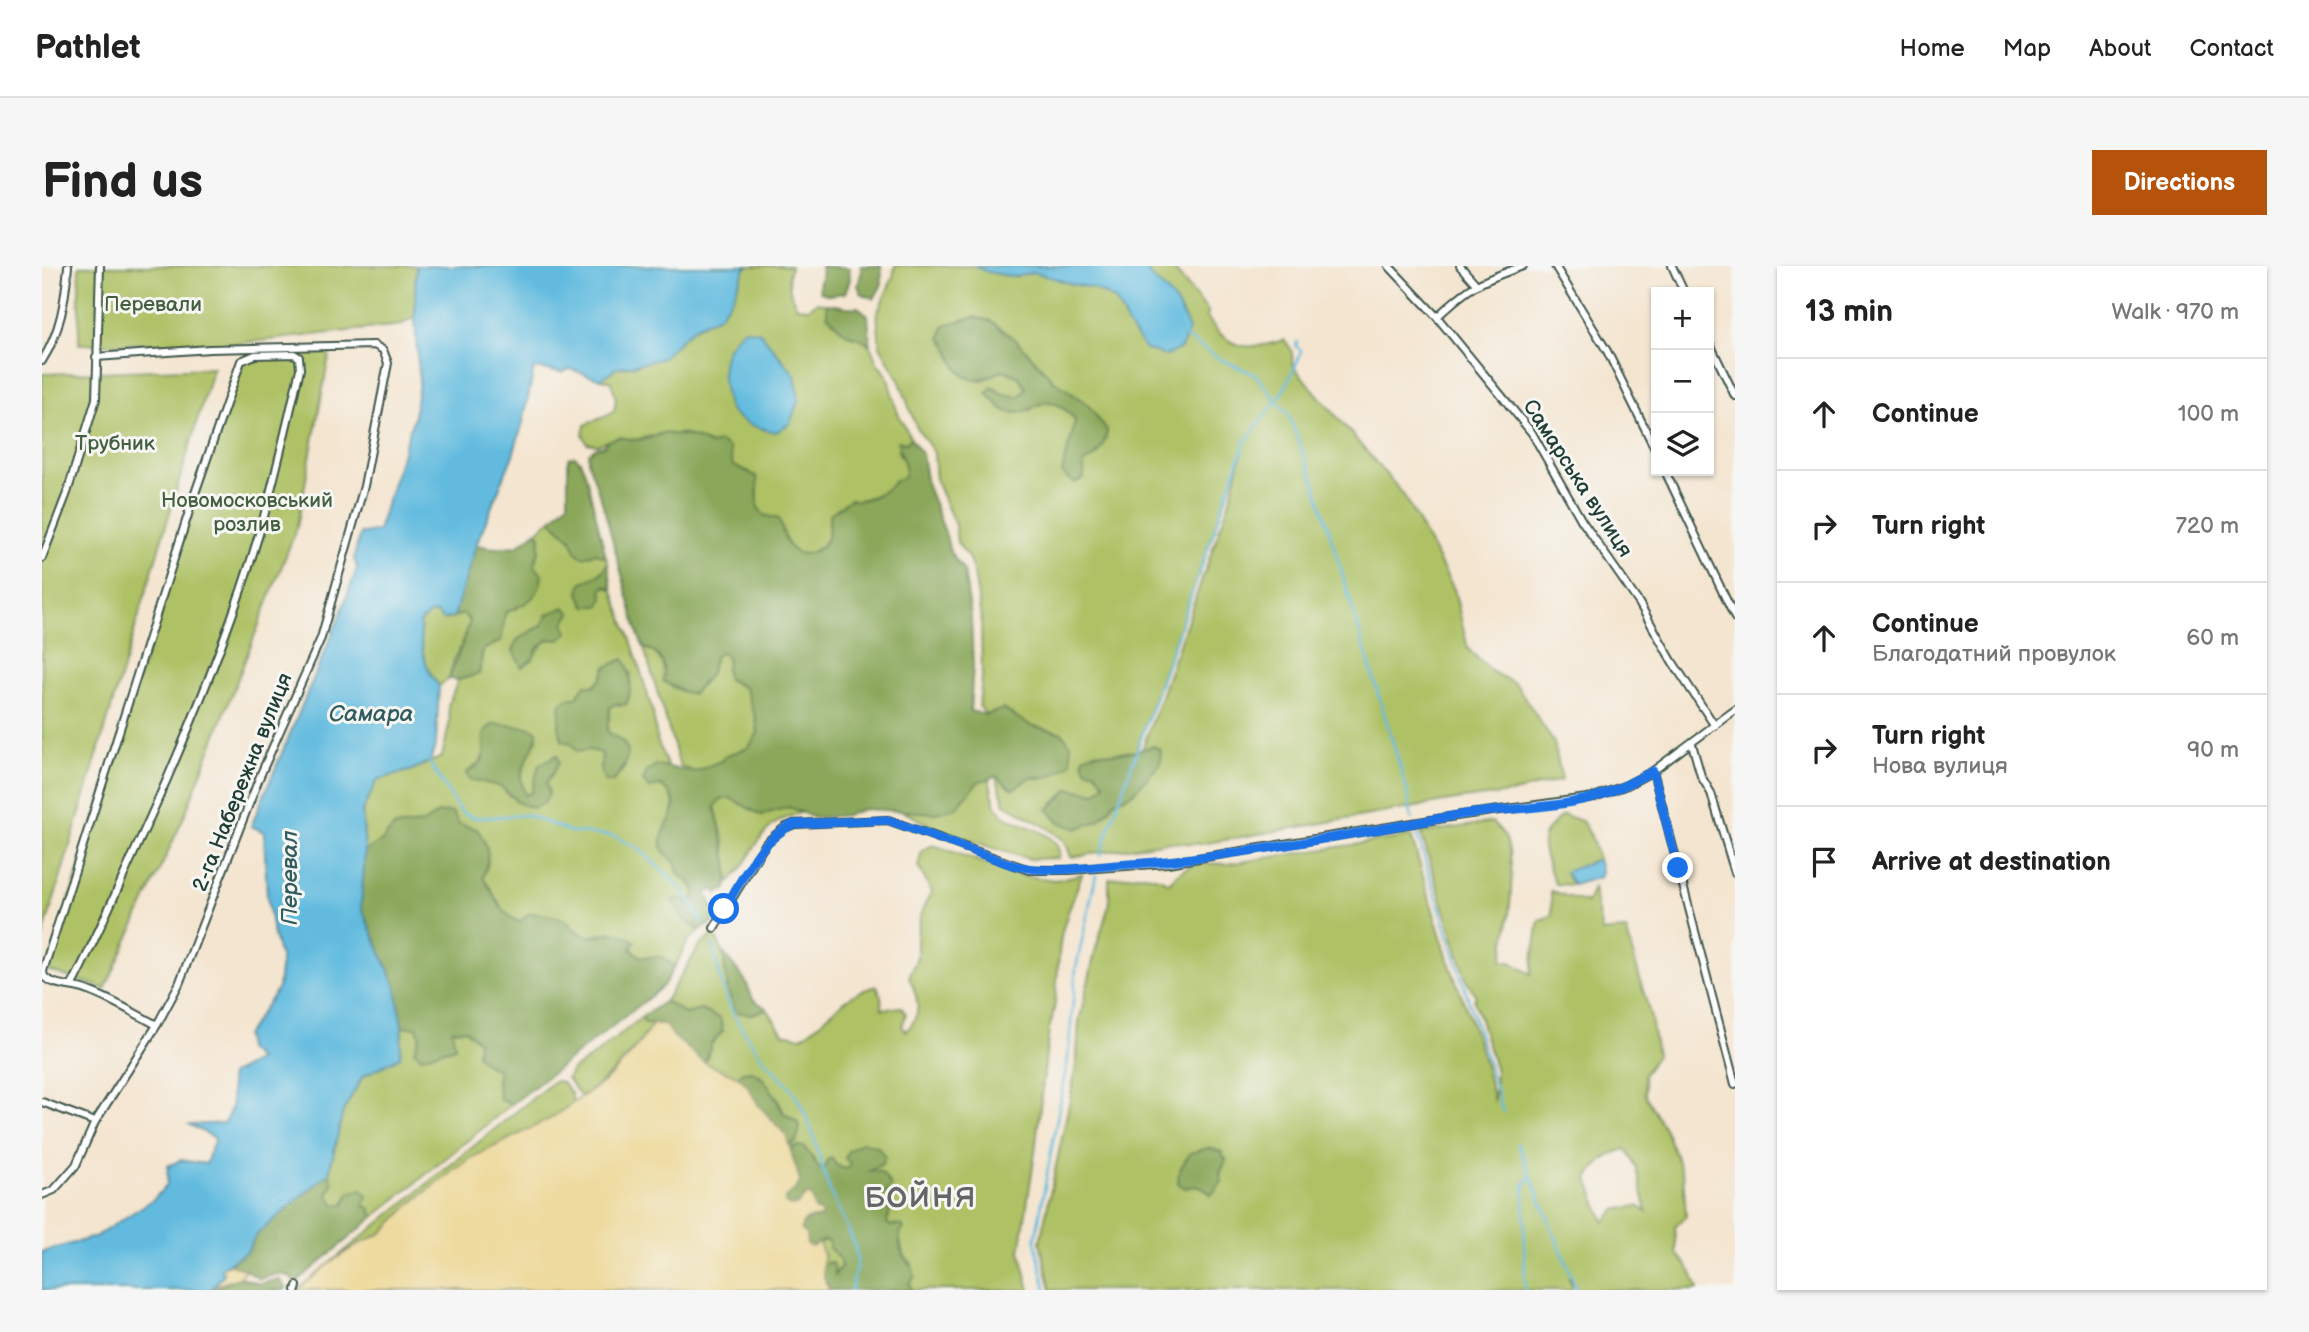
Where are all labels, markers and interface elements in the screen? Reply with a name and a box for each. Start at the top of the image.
text: Pathlet [35,28,140,68]
text: Home [1900,34,1965,63]
text: Map [2003,34,2051,63]
text: About [2089,34,2151,63]
text: Contact [2189,34,2274,63]
button: Directions [2092,150,2267,215]
text: Find us [42,153,203,212]
map controls [1651,287,1714,476]
button: + [1651,287,1714,350]
park label: Перевали [104,292,202,317]
text: 13 min [1805,294,1893,330]
text: Walk · 970 m [2112,298,2239,326]
button: − [1651,350,1714,413]
street label: Самарська вулиця [1517,395,1638,562]
icon: ahead [1805,395,1843,433]
text: Continue [1872,399,1979,430]
text: 100 m [2178,400,2239,428]
button: layers [1651,413,1714,476]
park label: Трубник [75,431,155,456]
park label: Новомосковський розлив [161,488,333,537]
icon: right [1805,507,1843,545]
text: Turn right [1872,511,1985,542]
text: 720 m [2175,512,2239,540]
text: Continue [1872,609,1979,640]
icon: ahead [1805,619,1843,657]
text: 60 m [2186,624,2239,652]
text: Благодатний провулок [1872,640,2116,668]
street label: 2-га Набережна вулиця [187,669,298,895]
water label: Самара [329,700,413,728]
text: Turn right [1872,721,1985,752]
icon: right [1805,731,1843,769]
text: 90 m [2187,736,2239,764]
text: Нова вулиця [1872,752,2008,780]
water label: Перевал [276,831,304,925]
icon: arrive [1805,843,1843,881]
text: Arrive at destination [1872,847,2111,878]
route end [1662,852,1693,883]
route start [708,893,739,924]
district label: БОЙНЯ [865,1179,977,1215]

